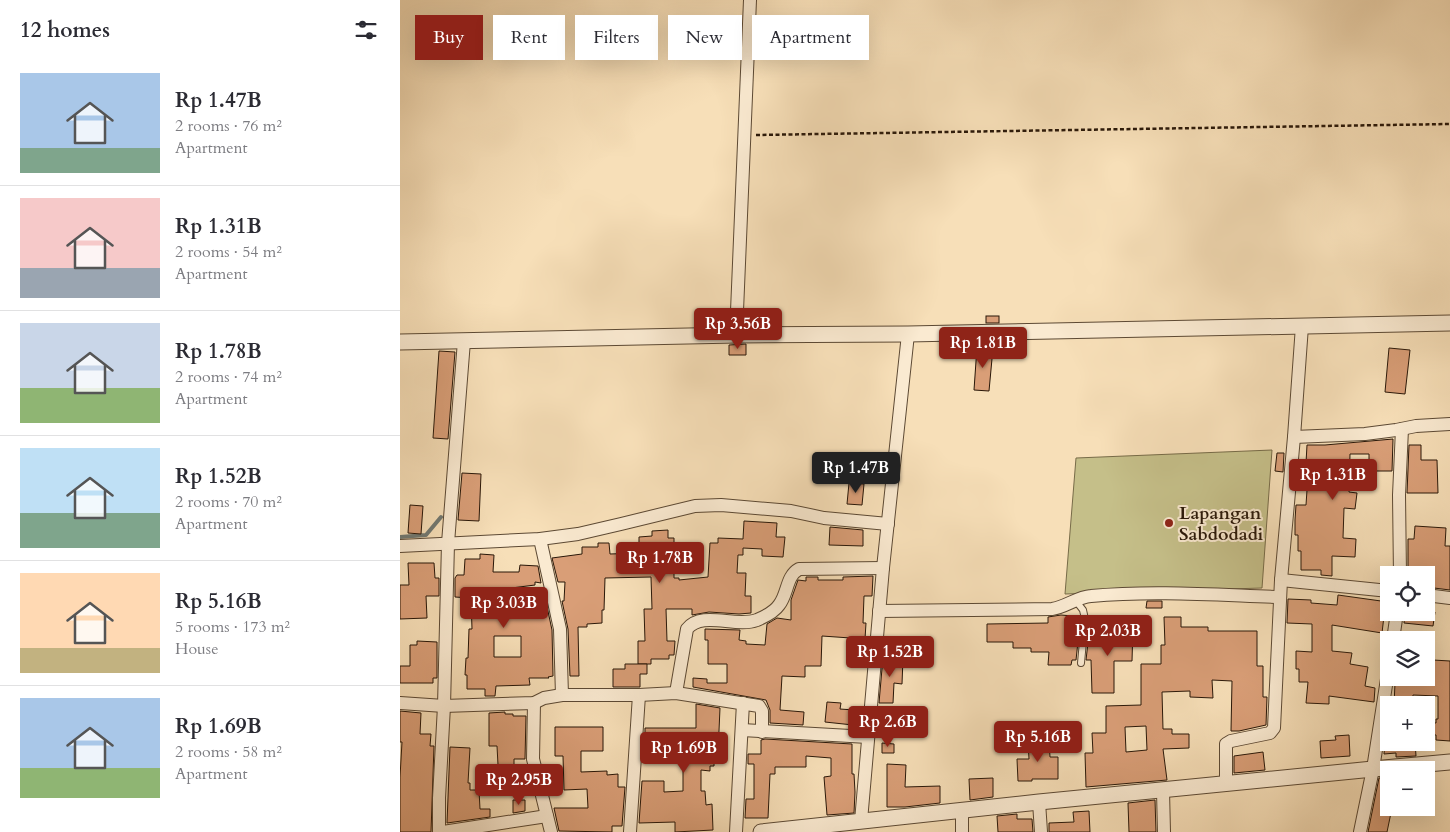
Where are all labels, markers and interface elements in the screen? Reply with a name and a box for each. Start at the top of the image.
chip: Buy [415,15,483,60]
chip: Rent [493,15,565,60]
chip: Filters [575,15,658,60]
chip: New [668,15,742,60]
chip: Apartment [752,15,869,60]
text: 12 homes [20,16,110,45]
icon: filters [352,16,380,44]
text: Rp 1.47B [175,86,262,115]
icon: home [60,93,120,153]
text: 2 rooms · 76 m² [175,115,282,137]
text: Apartment [175,137,248,159]
text: Rp 1.31B [175,212,262,241]
icon: home [60,218,120,278]
text: 2 rooms · 54 m² [175,241,282,263]
text: Apartment [175,263,248,285]
pin: Rp 3.56B [686,308,790,350]
text: Rp 3.56B [705,313,771,335]
pin: Rp 1.81B [931,326,1035,369]
text: Rp 1.81B [950,332,1016,354]
text: Rp 1.78B [175,337,262,366]
icon: home [60,343,120,403]
text: 2 rooms · 74 m² [175,366,282,388]
text: Apartment [175,388,248,410]
pin: Rp 1.47B [804,452,908,494]
text: Rp 1.47B [823,457,889,479]
pin: Rp 1.31B [1281,458,1385,501]
text: Rp 1.52B [175,462,262,491]
text: Rp 1.31B [1300,464,1366,486]
icon: home [60,468,120,528]
text: 2 rooms · 70 m² [175,491,282,513]
place label: Lapangan Sabdodadi [1179,501,1264,547]
text: Apartment [175,513,248,535]
marker: Lapangan Sabdodadi [1163,517,1175,529]
pin: Rp 1.78B [608,542,712,584]
text: Rp 1.78B [627,547,693,569]
map controls [1380,566,1435,816]
button: locate [1380,566,1435,621]
pin: Rp 3.03B [452,586,556,629]
text: Rp 5.16B [175,587,262,616]
text: Rp 3.03B [471,592,537,614]
icon: home [60,593,120,653]
pin: Rp 2.03B [1056,614,1160,657]
text: 5 rooms · 173 m² [175,616,290,638]
text: Rp 2.03B [1075,620,1141,642]
button: layers [1380,631,1435,686]
pin: Rp 1.52B [838,636,942,678]
text: House [175,638,218,660]
text: Rp 1.52B [857,641,923,663]
button: + [1380,696,1435,751]
pin: Rp 2.6B [842,706,934,748]
text: Rp 2.6B [859,711,917,733]
text: Rp 1.69B [175,712,262,741]
icon: home [60,718,120,778]
pin: Rp 5.16B [986,720,1090,763]
text: Rp 5.16B [1005,726,1071,748]
pin: Rp 1.69B [632,732,736,774]
text: Rp 1.69B [651,737,717,759]
text: 2 rooms · 58 m² [175,741,282,763]
button: − [1380,761,1435,816]
text: Apartment [175,763,248,785]
pin: Rp 2.95B [467,764,571,806]
text: Rp 2.95B [486,769,552,791]

